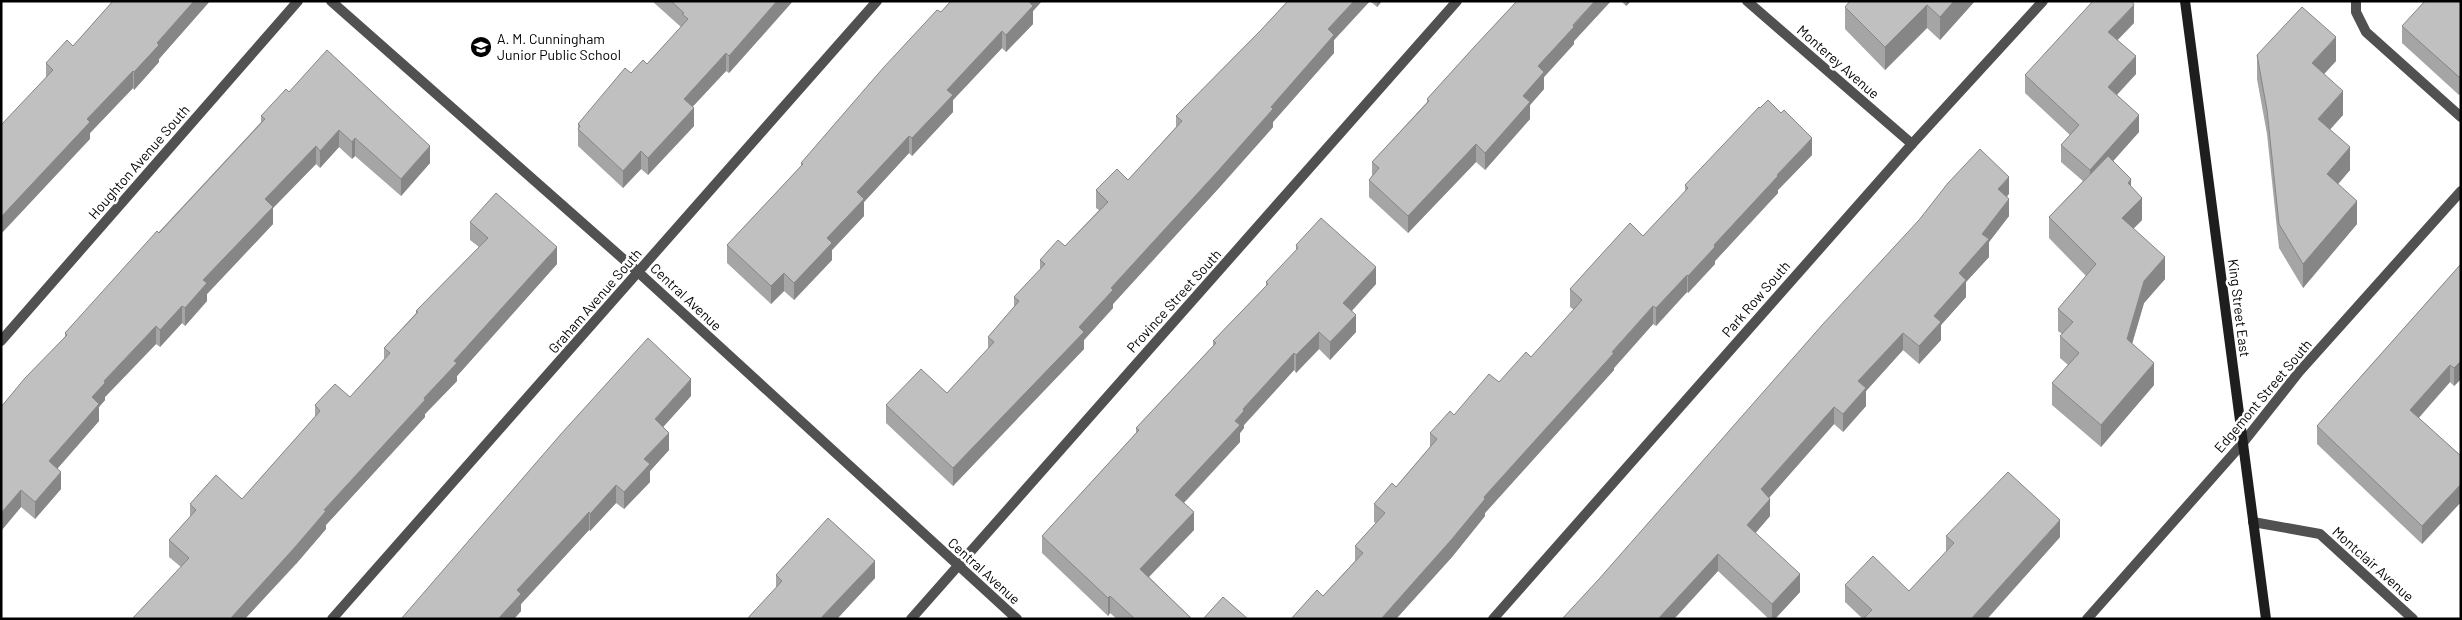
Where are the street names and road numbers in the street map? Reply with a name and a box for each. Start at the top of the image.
street label: Monterey Avenue [1794,21,1883,102]
street label: Houghton Avenue South [84,101,193,222]
street label: Graham Avenue South [545,245,645,356]
street label: Province Street South [1123,246,1224,356]
street label: Park Row South [1718,257,1793,340]
street label: King Street East [2225,258,2254,358]
street label: Central Avenue [647,259,726,334]
street label: Edgemont Street South [2210,336,2315,456]
street label: Montclair Avenue [2329,523,2418,605]
street label: Central Avenue [945,534,1024,608]

